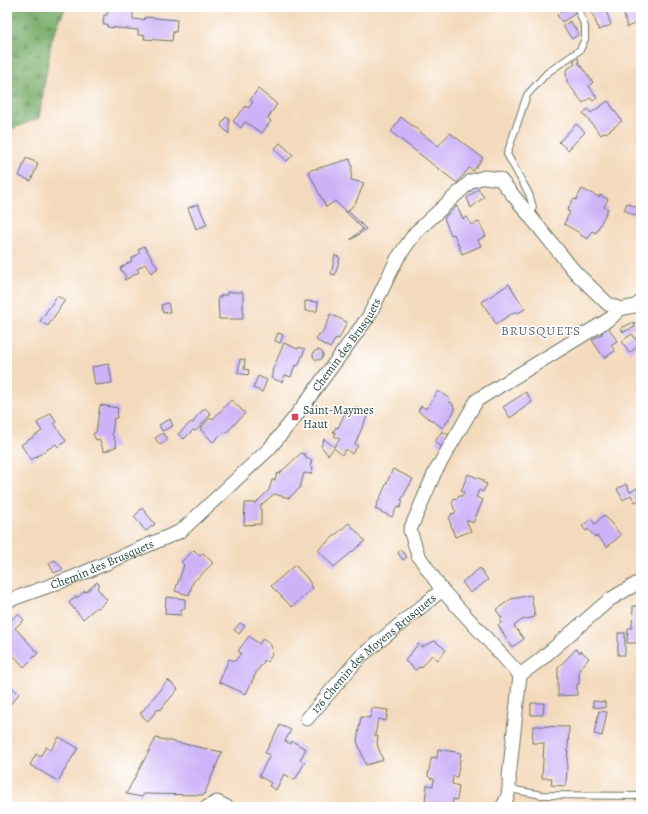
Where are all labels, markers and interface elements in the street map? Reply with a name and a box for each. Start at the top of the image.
street label: Chemin des Brusquets [308,295,385,395]
district label: BRUSQUETS [501,322,581,339]
place label: Saint-Maymes Haut [303,402,374,432]
marker: Saint-Maymes Haut [290,412,300,422]
street label: Chemin des Brusquets [48,536,156,593]
street label: 176 Chemin des Moyens Brusquets [307,590,440,717]

